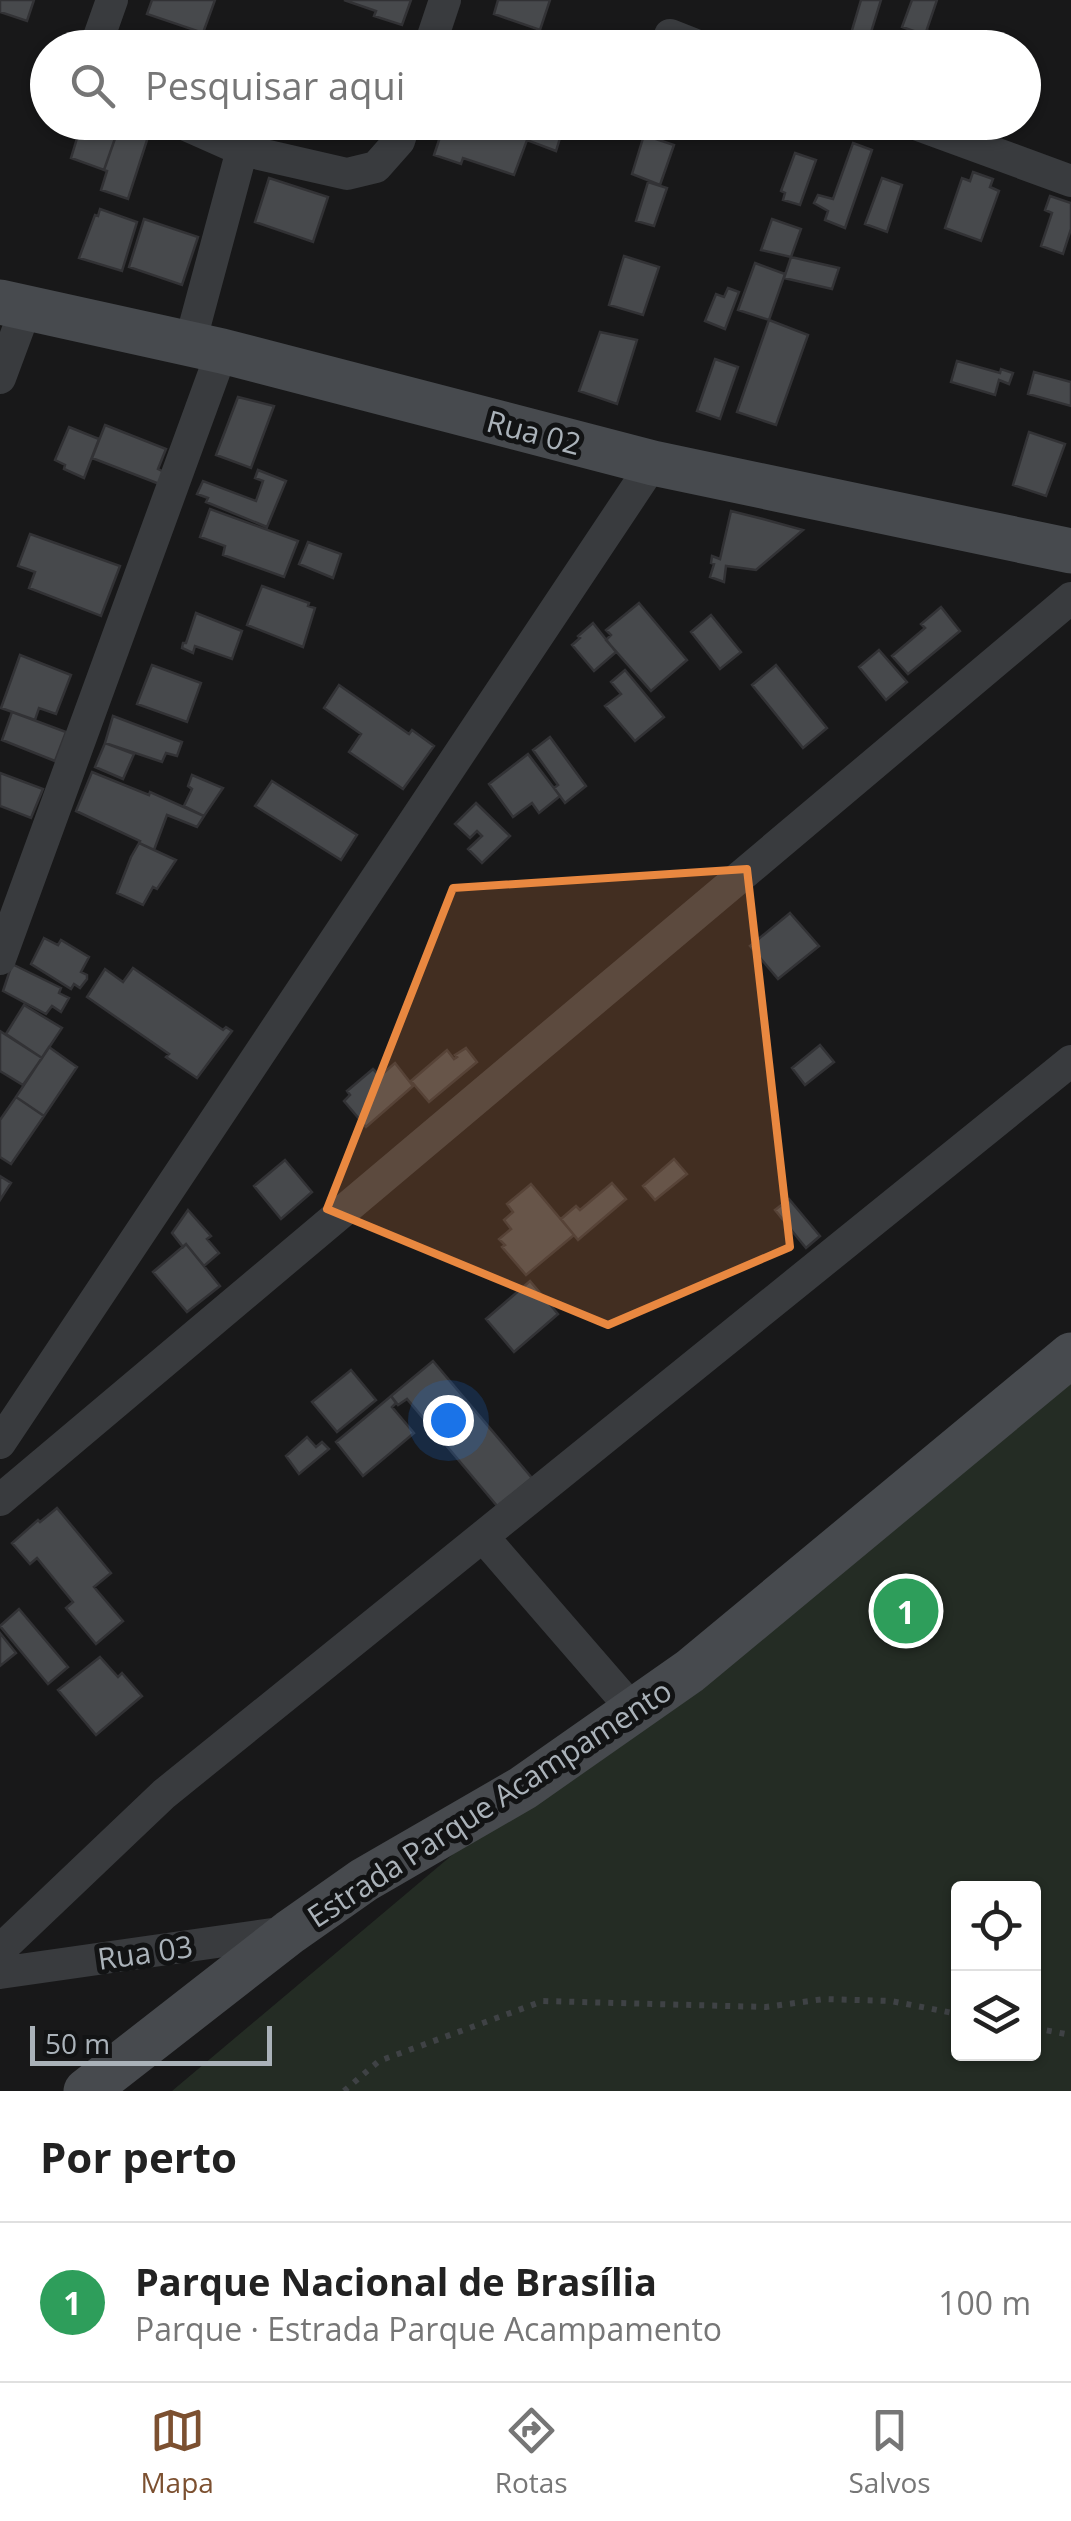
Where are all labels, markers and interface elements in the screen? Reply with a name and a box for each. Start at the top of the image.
search box [30,30,1041,140]
icon: search [65,58,120,113]
text: Pesquisar aqui [145,59,405,111]
street label: Rua 02 [482,400,586,464]
your location [423,1395,474,1446]
pin: 1 [874,1574,938,1648]
street label: Estrada Parque Acampamento [299,1670,679,1936]
map controls [951,1881,1041,2061]
button: locate [951,1881,1041,1971]
street label: Rua 03 [95,1925,195,1979]
button: layers [951,1971,1041,2061]
scale bar [30,2021,272,2066]
text: 50 m [45,2024,110,2062]
text: Por perto [40,2128,237,2185]
text: Parque Nacional de Brasília [135,2255,657,2307]
text: 1 [63,2281,82,2324]
text: 100 m [938,2281,1031,2324]
text: Parque · Estrada Parque Acampamento [135,2307,722,2350]
tab: Mapa [140,2403,214,2501]
tab: Rotas [495,2403,568,2501]
tab: Salvos [848,2403,931,2501]

